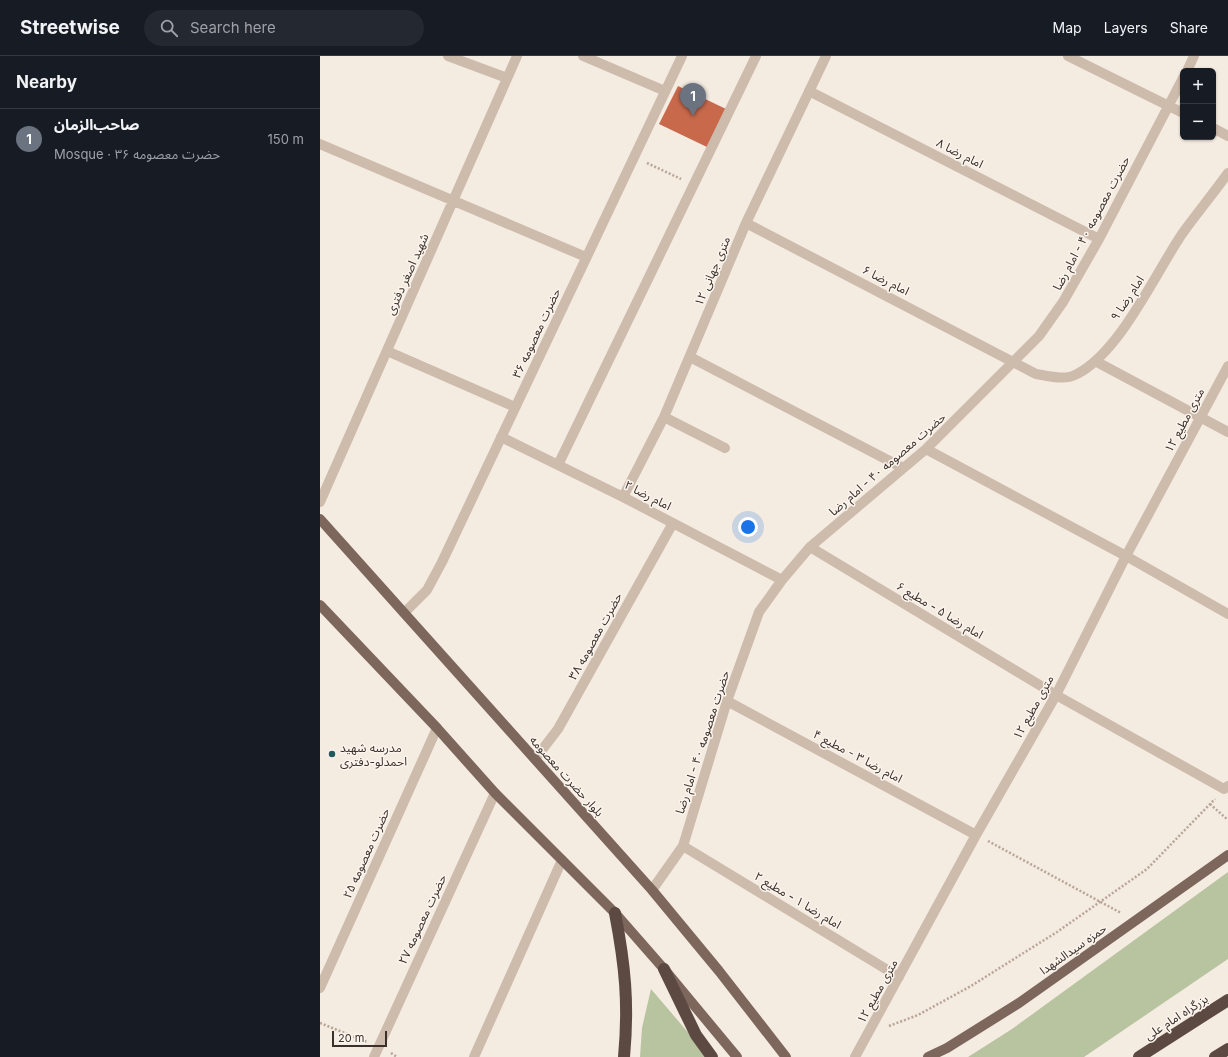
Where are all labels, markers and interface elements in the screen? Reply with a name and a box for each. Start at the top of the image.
search box [144,10,424,46]
text: Streetwise [20,16,120,39]
icon: search [158,17,180,39]
text: Search here [190,18,276,37]
text: Map [1053,19,1082,36]
text: Layers [1104,19,1148,36]
text: Share [1170,19,1208,36]
map controls [1180,68,1216,140]
button: + [1180,68,1216,104]
text: Nearby [16,72,77,92]
pin: 1 [680,83,706,116]
button: − [1180,104,1216,140]
text: صاحب‌الزمان [54,115,139,134]
text: 1 [26,131,32,147]
text: 150 m [268,131,304,147]
street label: امام رضا ۸ [933,135,986,173]
text: Mosque · حضرت معصومه ۳۶ [54,146,220,162]
street label: حضرت معصومه ۴۰ - امام رضا [1049,153,1135,294]
street label: شهید اصغر دفتری [382,231,432,317]
street label: ۱۲ متری جهانی [691,234,733,308]
street label: امام رضا ۶ [859,262,912,300]
street label: امام رضا ۹ [1107,273,1149,324]
street label: حضرت معصومه ۳۶ [509,286,563,380]
street label: ۱۲ متری مطیع [1161,385,1209,456]
street label: حضرت معصومه ۴۰ - امام رضا [826,409,950,520]
street label: امام رضا ۲ [621,477,674,515]
your location [738,517,758,537]
street label: امام رضا ۵ - مطیع ۶ [893,578,986,644]
street label: حضرت معصومه ۳۸ [565,590,625,682]
street label: حضرت معصومه ۴۰ - امام رضا [672,668,734,816]
street label: ۱۲ متری مطیع [1009,672,1058,743]
street label: امام رضا ۳ - مطیع ۴ [810,726,905,788]
street label: بلوار حضرت معصومه [527,733,607,819]
place label: مدرسه شهید احمدلو-دفتری [340,740,407,769]
marker: مدرسه شهید احمدلو-دفتری [327,749,337,759]
street label: حضرت معصومه ۲۵ [339,805,393,901]
street label: امام رضا ۱ - مطیع ۲ [751,868,844,934]
street label: حضرت معصومه ۲۷ [395,872,449,966]
street label: حمزه سیدالشهدا [1037,920,1109,978]
street label: ۱۲ متری مطیع [853,956,902,1027]
street label: بزرگراه امام علی [1141,991,1212,1045]
scale bar [332,1029,387,1048]
text: 20 m [338,1031,364,1045]

